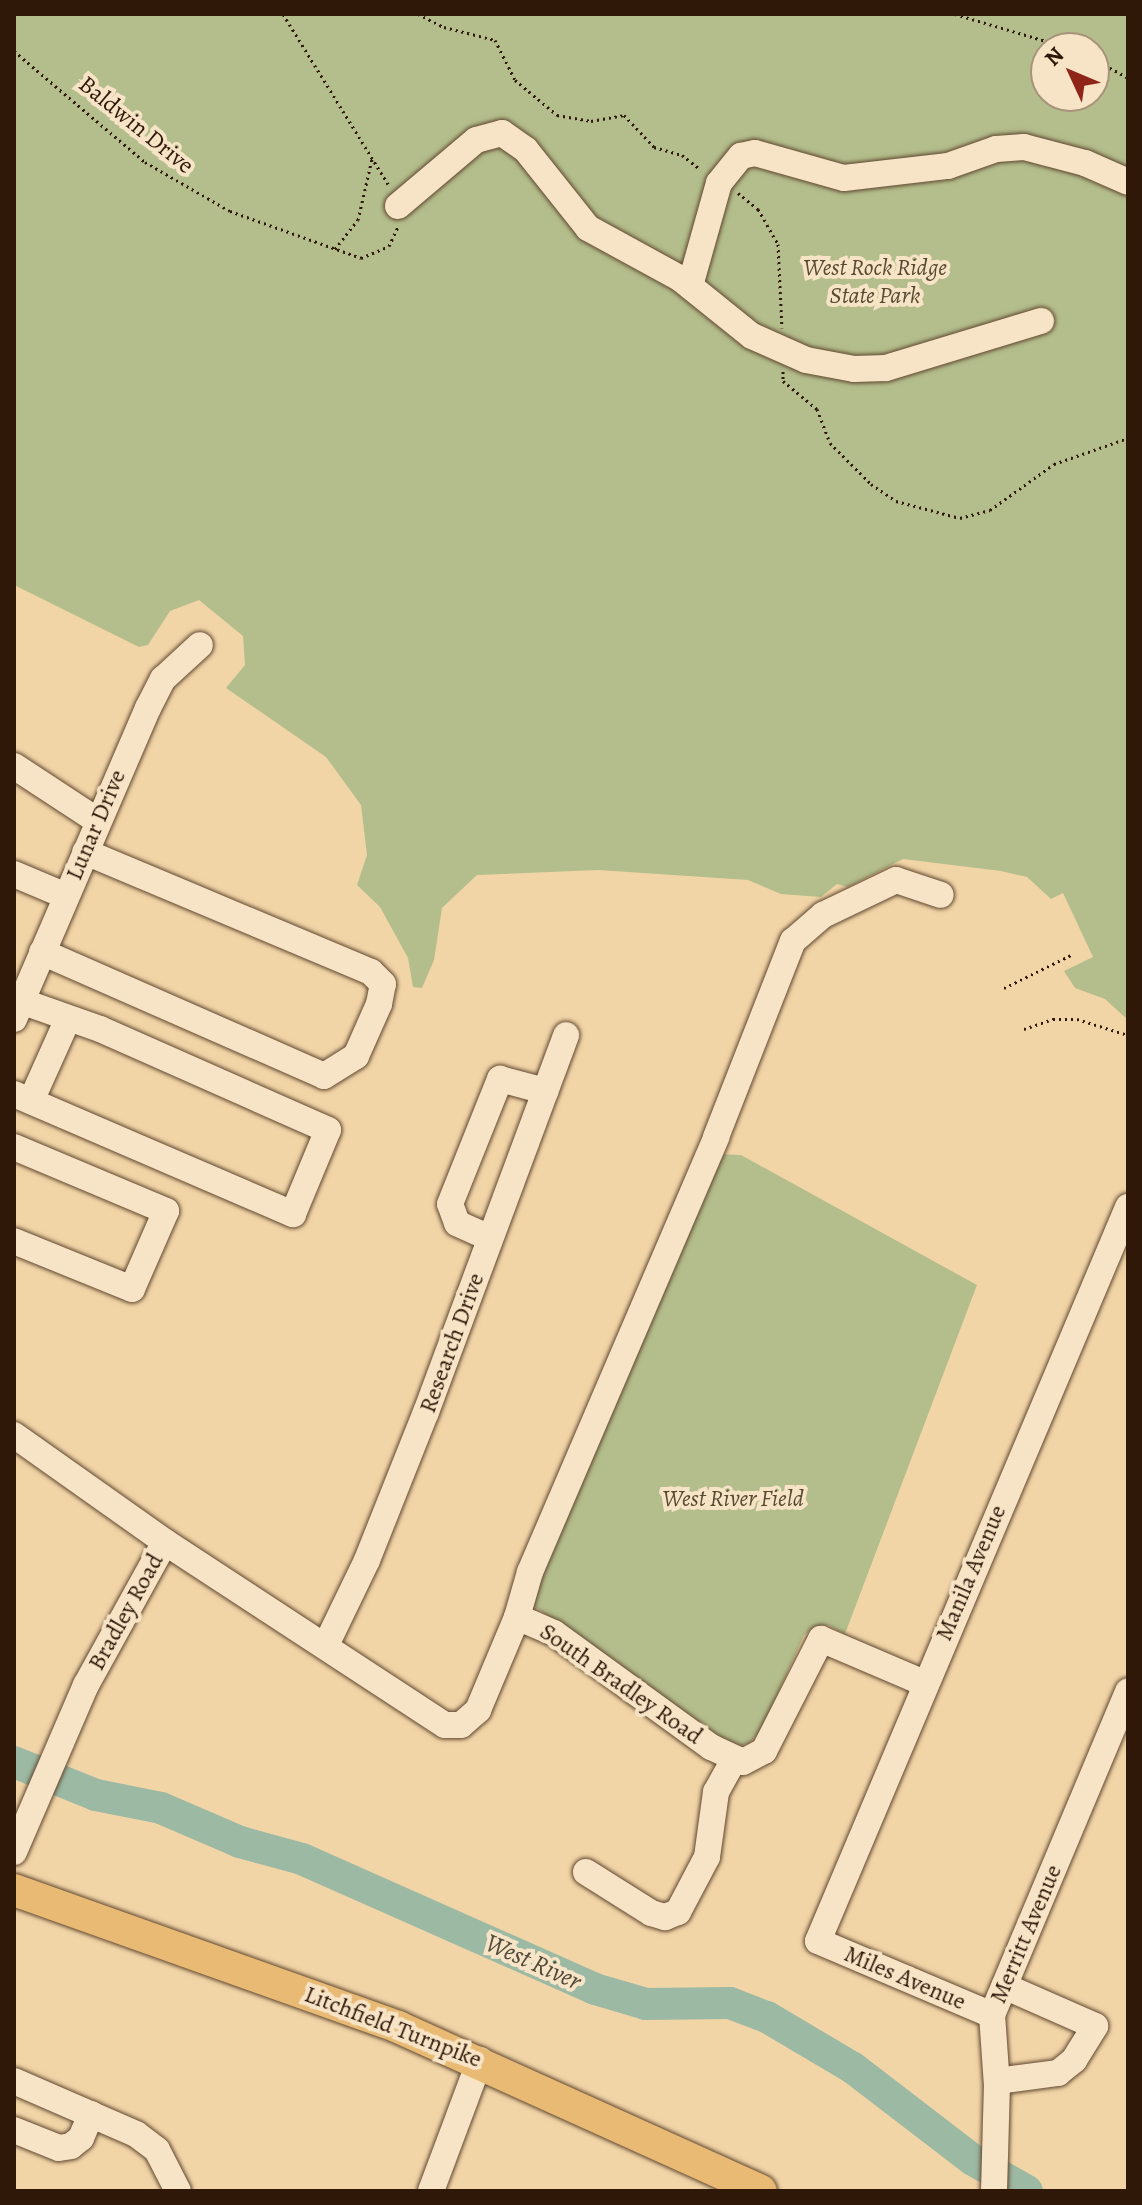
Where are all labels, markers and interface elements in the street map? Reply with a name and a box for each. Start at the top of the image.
north arrow [1030,32,1110,112]
text: N [1038,41,1071,73]
street label: Baldwin Drive [73,70,199,180]
park label: West Rock Ridge State Park [803,254,947,310]
street label: Lunar Drive [60,765,132,885]
street label: Research Drive [413,1269,491,1417]
park label: West River Field [662,1485,804,1513]
street label: Manila Avenue [930,1501,1012,1645]
street label: Bradley Road [82,1549,170,1675]
street label: South Bradley Road [534,1617,708,1751]
street label: Merritt Avenue [984,1860,1068,2008]
water label: West River [480,1927,586,1997]
street label: Miles Avenue [840,1939,970,2017]
street label: Litchfield Turnpike [300,1980,486,2074]

